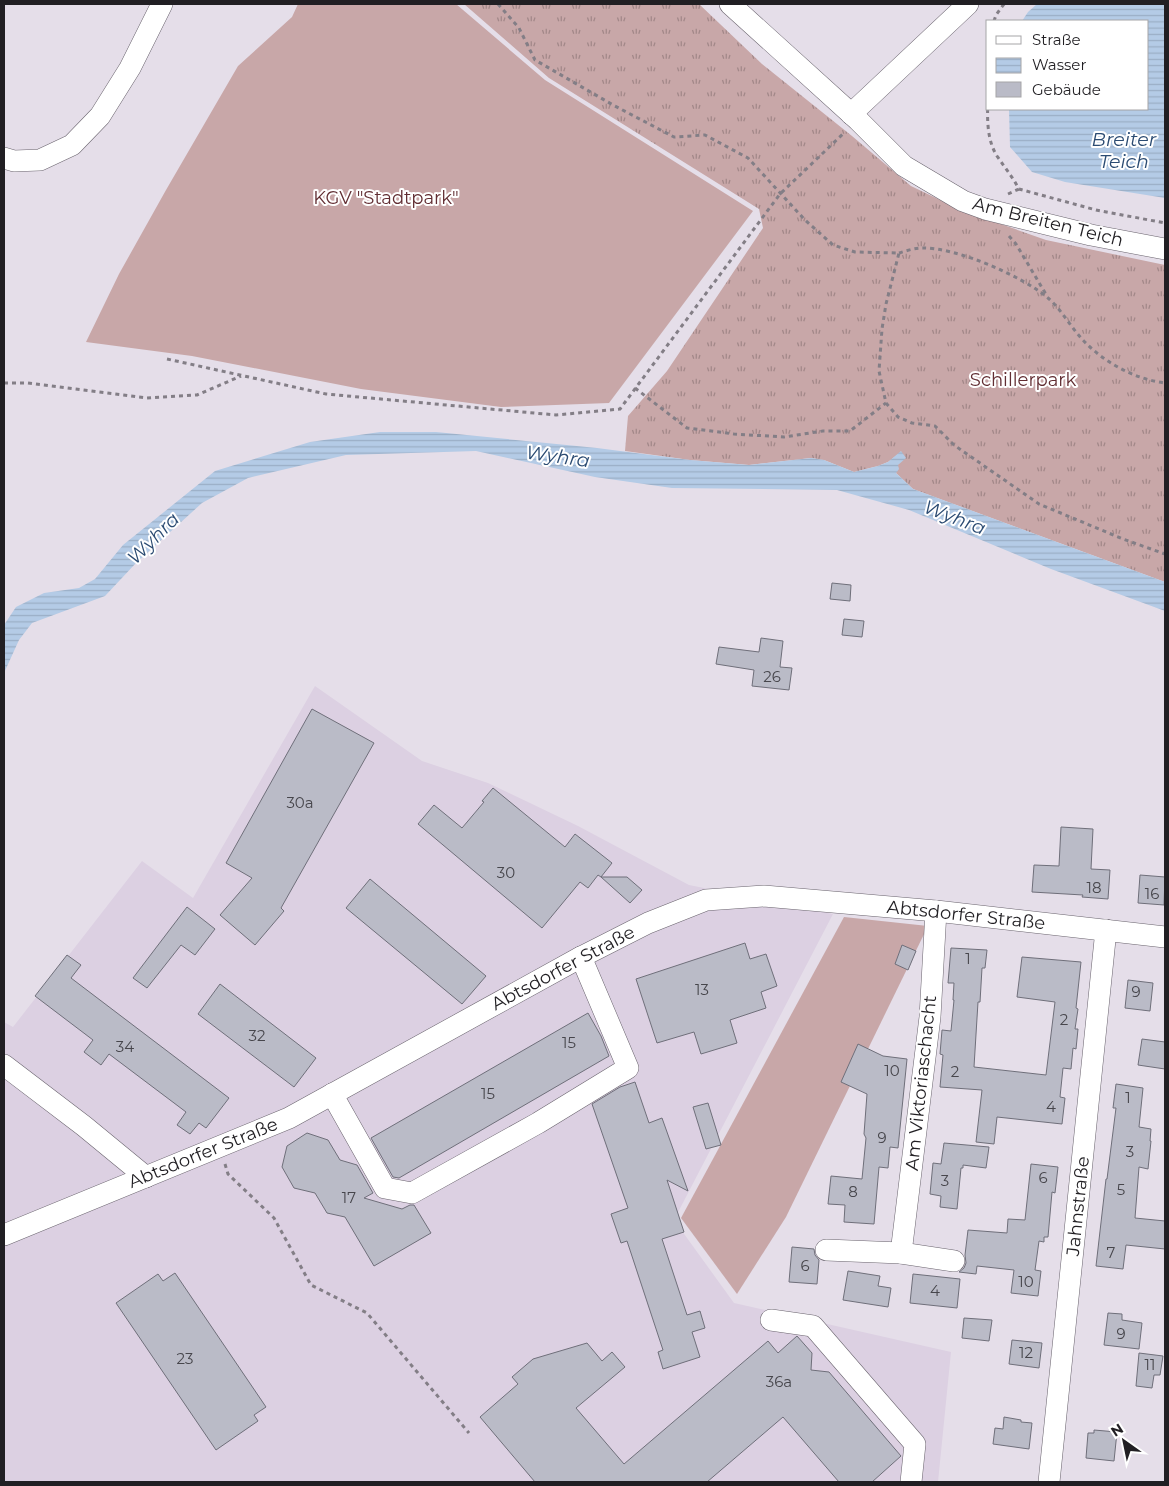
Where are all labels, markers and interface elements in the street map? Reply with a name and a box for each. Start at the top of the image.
legend [986,20,1149,110]
text: Straße [1032,30,1081,49]
text: Wasser [1032,55,1086,74]
text: Gebäude [1032,80,1101,99]
water label: Breiter Teich [1092,128,1157,173]
park label: KGV "Stadtpark" [313,187,459,209]
street label: Am Breiten Teich [970,193,1126,251]
park label: Schillerpark [970,369,1076,391]
water label: Wyhra [525,441,591,472]
water label: Wyhra [921,495,989,540]
water label: Wyhra [123,507,184,569]
house number: 26 [763,667,781,686]
house number: 30a [286,793,314,812]
house number: 30 [497,863,515,882]
house number: 18 [1087,878,1102,897]
house number: 16 [1145,884,1159,903]
street label: Abtsdorfer Straße [886,896,1046,934]
street label: Abtsdorfer Straße [488,921,638,1015]
house number: 1 [965,949,971,968]
house number: 13 [695,980,709,999]
house number: 9 [1131,982,1141,1001]
street label: Am Viktoriaschacht [901,994,941,1172]
house number: 2 [1060,1010,1068,1029]
house number: 32 [249,1026,265,1045]
house number: 15 [562,1033,576,1052]
house number: 34 [116,1037,134,1056]
house number: 10 [884,1061,900,1080]
house number: 2 [951,1062,959,1081]
house number: 15 [481,1084,495,1103]
house number: 1 [1125,1088,1131,1107]
house number: 4 [1046,1097,1056,1116]
street label: Abtsdorfer Straße [125,1113,281,1193]
house number: 9 [877,1128,887,1147]
house number: 3 [1126,1142,1134,1161]
street label: Jahnstraße [1062,1155,1094,1258]
house number: 6 [1038,1168,1048,1187]
house number: 3 [941,1171,949,1190]
house number: 5 [1117,1180,1125,1199]
house number: 8 [848,1182,858,1201]
house number: 17 [342,1188,356,1207]
house number: 7 [1107,1243,1116,1262]
house number: 6 [800,1256,810,1275]
house number: 10 [1018,1272,1034,1291]
house number: 4 [930,1281,940,1300]
house number: 9 [1116,1324,1126,1343]
house number: 12 [1019,1343,1033,1362]
house number: 23 [177,1349,193,1368]
house number: 11 [1145,1355,1155,1374]
house number: 36a [766,1372,792,1391]
north arrow [1099,1416,1149,1466]
text: N [1107,1419,1127,1441]

